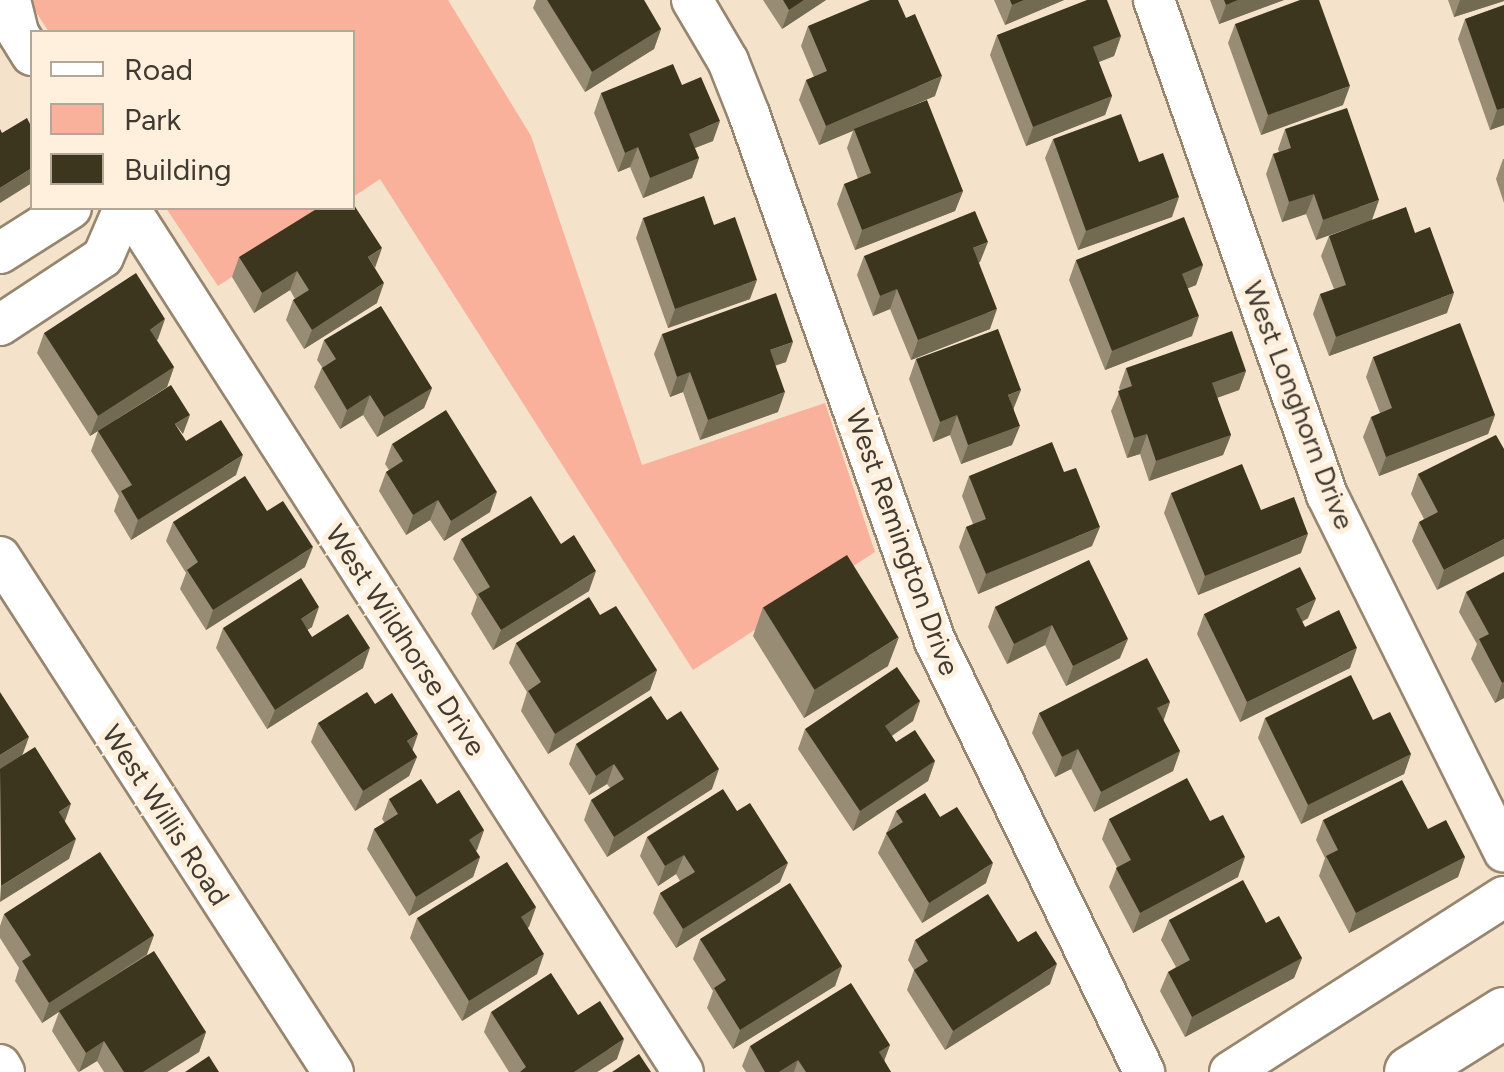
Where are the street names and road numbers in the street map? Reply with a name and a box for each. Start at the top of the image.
street label: West Longhorn Drive [1236,276,1362,534]
street label: West Remington Drive [839,404,967,680]
street label: West Wildhorse Drive [319,518,493,762]
street label: West Willis Road [95,719,237,911]

